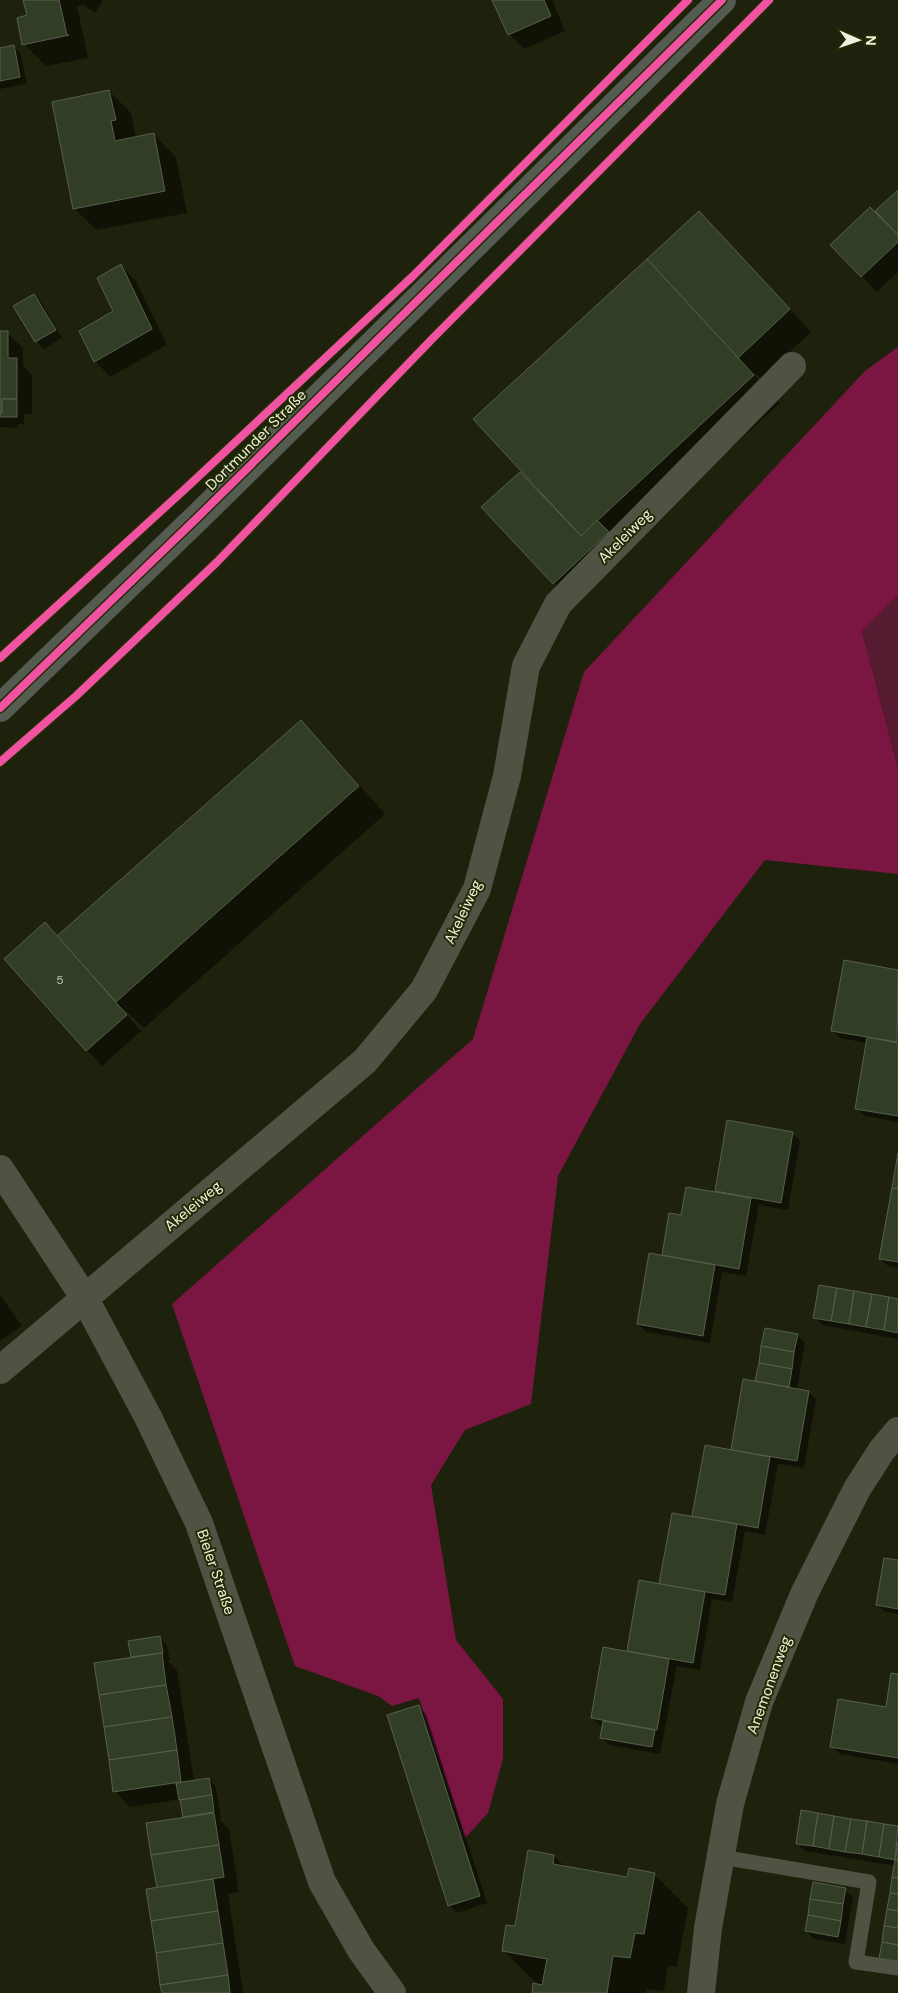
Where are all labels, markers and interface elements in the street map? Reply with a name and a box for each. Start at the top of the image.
north arrow [833,15,883,65]
text: N [862,35,880,46]
street label: Dortmunder Straße [201,385,311,495]
street label: Akeleiweg [594,505,656,567]
street label: Akeleiweg [439,877,487,947]
house number: 5 [56,972,64,988]
street label: Akeleiweg [160,1176,226,1236]
street label: Bieler Straße [192,1527,240,1617]
street label: Anemonenweg [742,1633,796,1737]

